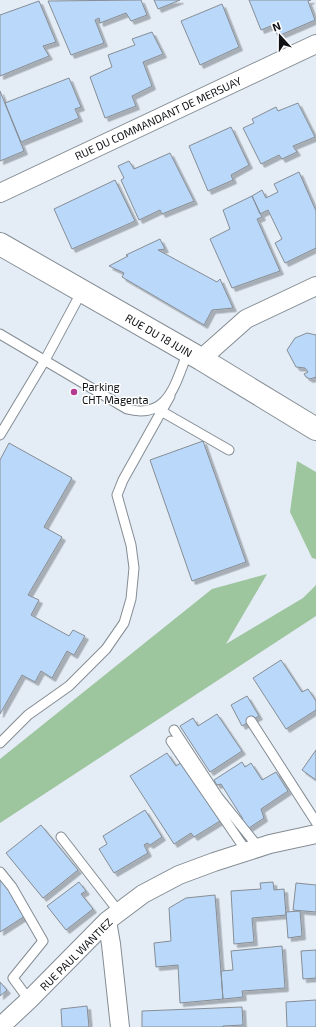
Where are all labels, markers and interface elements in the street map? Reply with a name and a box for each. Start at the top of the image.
north arrow [260,16,300,56]
text: N [270,19,282,34]
street label: RUE DU COMMANDANT DE MERSUAY [73,73,244,162]
street label: RUE DU 18 JUIN [123,311,195,359]
place label: Parking CHT Magenta [82,380,149,406]
marker: Parking CHT Magenta [69,387,79,397]
street label: RUE PAUL WANTIEZ [37,915,115,993]

